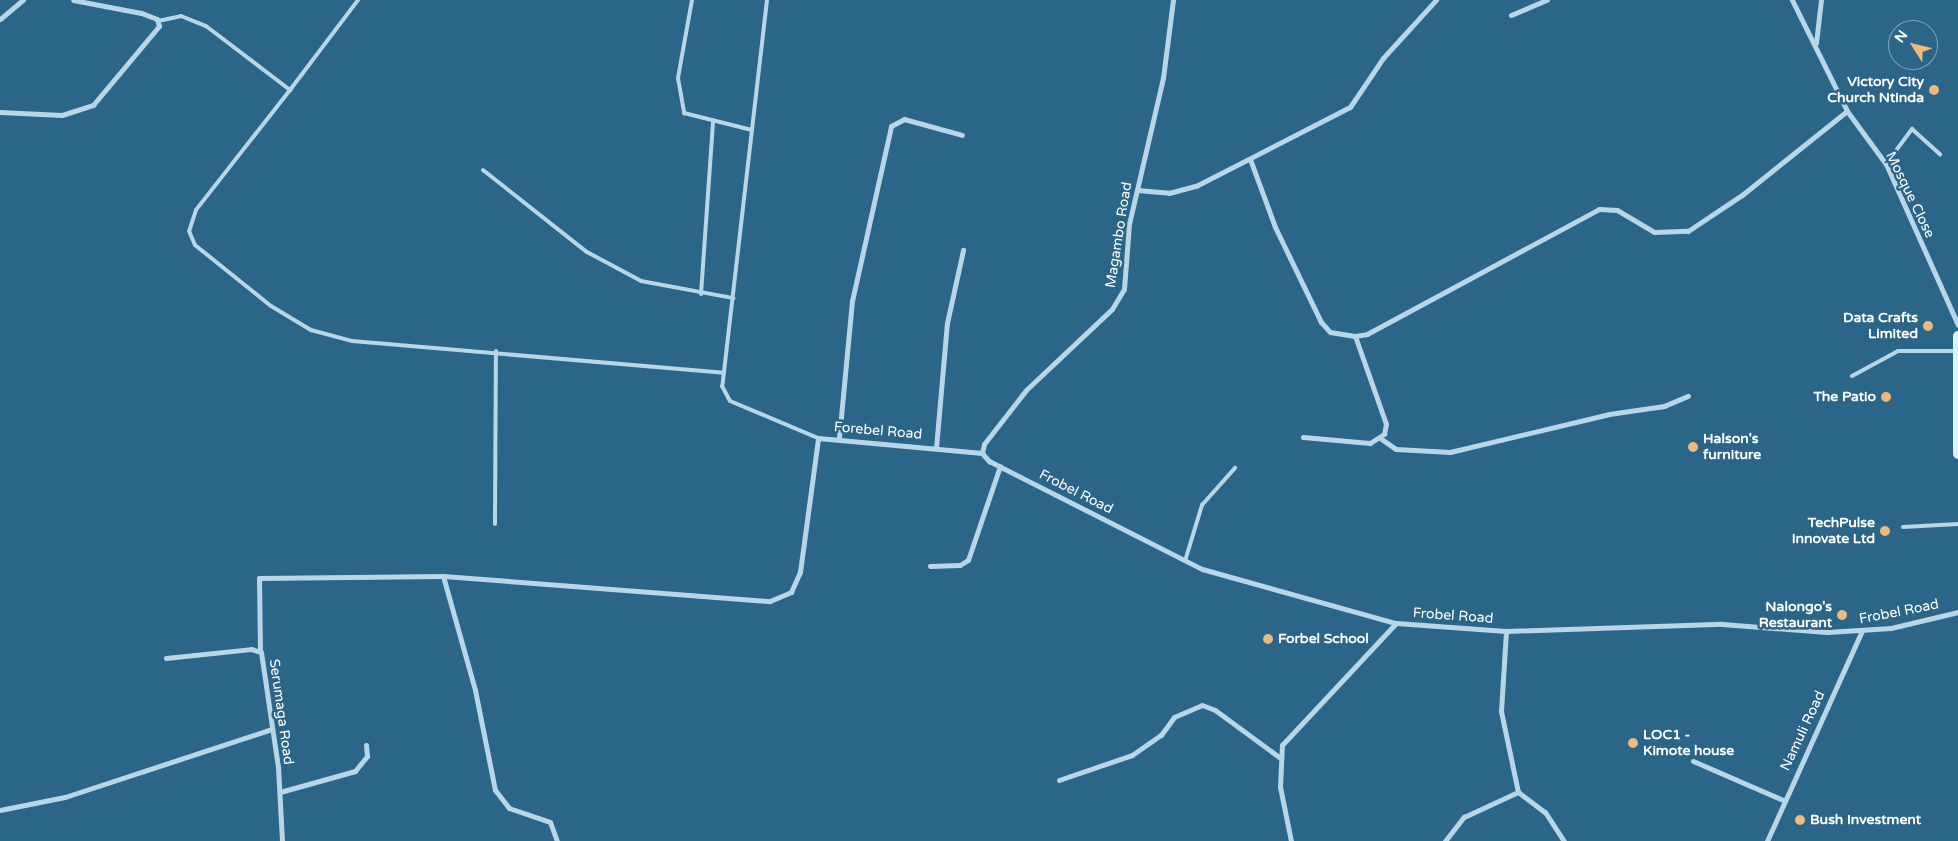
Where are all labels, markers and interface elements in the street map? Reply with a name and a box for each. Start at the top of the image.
north arrow [1888,20,1938,70]
text: N [1891,27,1911,46]
place label: Victory City Church Ntinda [1827,74,1924,106]
marker: Victory City Church Ntinda [1928,84,1940,96]
street label: Mosque Close [1882,149,1938,241]
street label: Magambo Road [1102,181,1136,289]
place label: Data Crafts Limited [1843,310,1918,342]
marker: Data Crafts Limited [1922,320,1934,332]
place label: The Patio [1813,389,1876,405]
marker: The Patio [1880,391,1892,403]
street label: Forebel Road [833,419,923,443]
place label: Halson's furniture [1703,431,1761,464]
marker: Halson's furniture [1687,441,1699,453]
street label: Frobel Road [1036,466,1116,518]
place label: TechPulse Innovate Ltd [1792,515,1875,548]
marker: TechPulse Innovate Ltd [1879,525,1891,537]
street label: Frobel Road [1858,596,1940,628]
place label: Nalongo's Restaurant [1759,599,1832,632]
street label: Frobel Road [1412,605,1494,627]
marker: Nalongo's Restaurant [1836,609,1848,621]
place label: Forbel School [1278,631,1369,647]
marker: Forbel School [1262,633,1274,645]
street label: Serumaga Road [265,658,297,766]
street label: Namuli Road [1777,688,1829,774]
place label: LOC1 - Kimote house [1643,727,1734,760]
marker: LOC1 - Kimote house [1627,737,1639,749]
place label: Bush Investment [1810,812,1921,828]
marker: Bush Investment [1794,814,1806,826]

